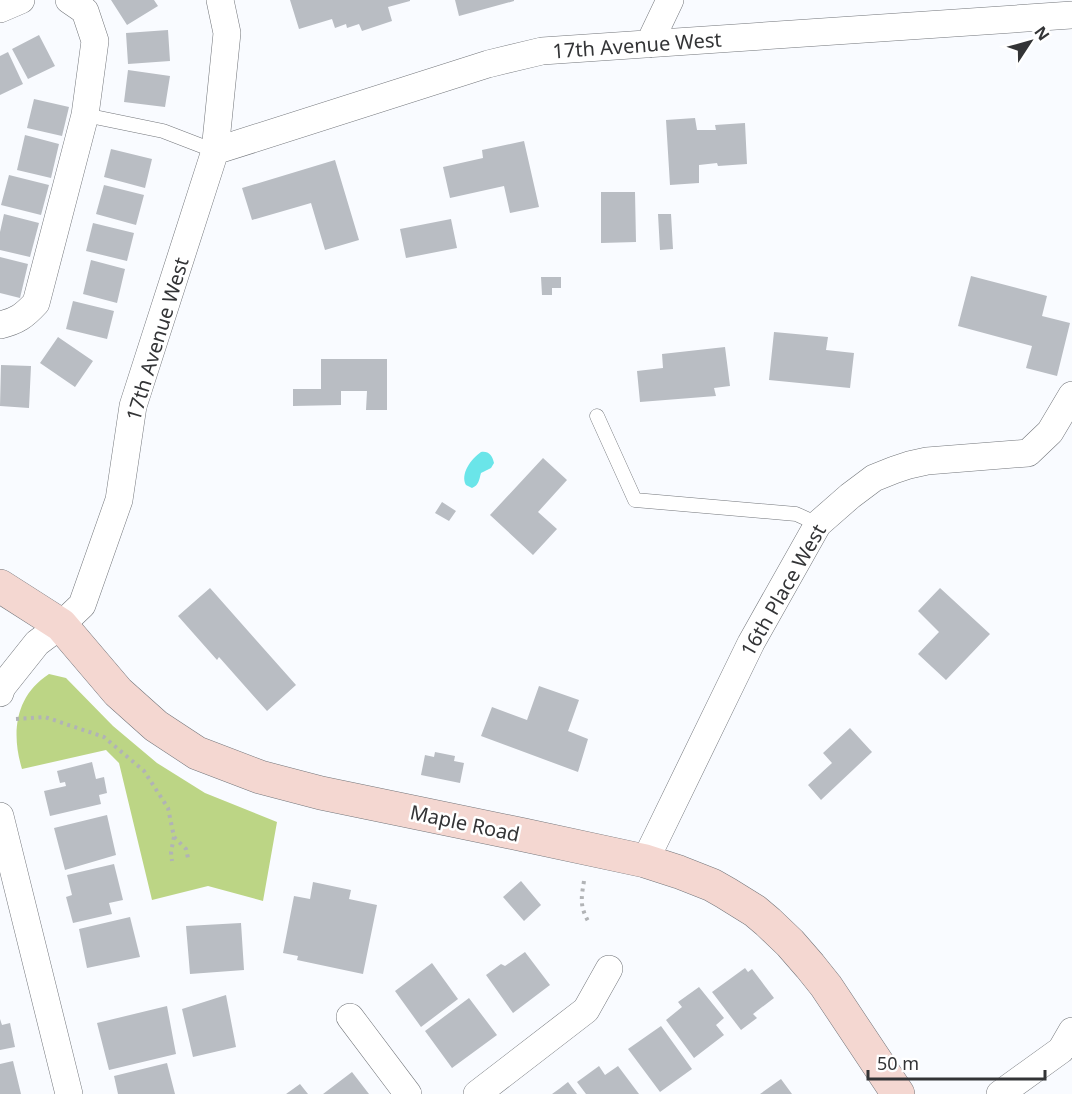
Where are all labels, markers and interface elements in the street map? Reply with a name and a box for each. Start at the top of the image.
north arrow [1000,12,1060,72]
text: N [1029,21,1055,45]
street label: 17th Avenue West [552,26,722,64]
street label: 17th Avenue West [119,254,195,424]
street label: 16th Place West [734,519,832,661]
street label: Maple Road [408,798,522,848]
scale bar [868,1043,1045,1081]
text: 50 m [877,1051,919,1075]

